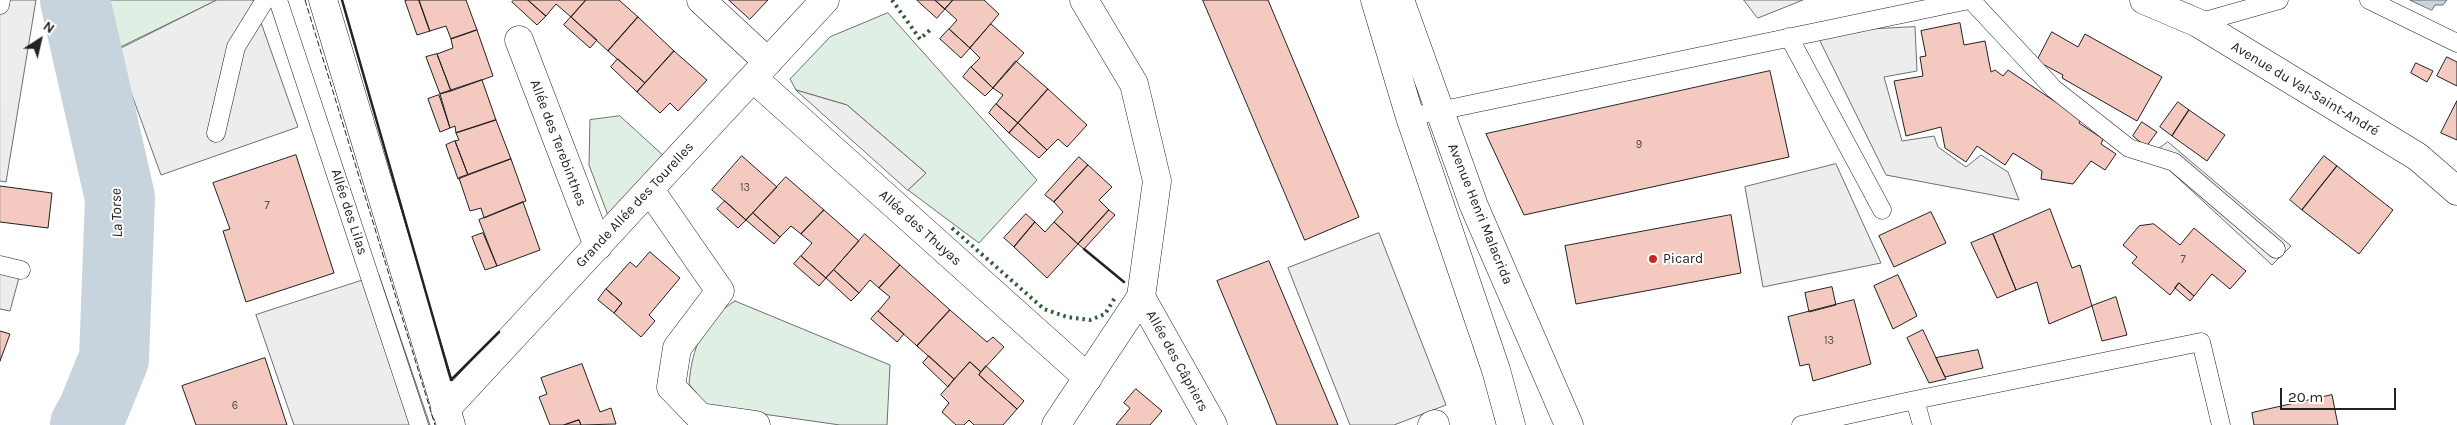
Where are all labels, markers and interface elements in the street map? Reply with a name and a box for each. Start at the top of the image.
north arrow [15,15,65,65]
text: N [40,17,58,37]
street label: Avenue du Val-Saint-André [2228,38,2382,140]
street label: Allée des Terebinthes [526,77,590,209]
house number: 9 [1636,138,1642,152]
street label: Grande Allée des Tourelles [572,139,698,271]
street label: Avenue Henri Malacrida [1444,141,1516,287]
street label: Allée des Lilas [327,167,371,257]
house number: 13 [740,181,750,195]
street label: Allée des Thuyas [875,187,965,269]
water label: La Torse [107,188,127,238]
house number: 7 [264,199,270,213]
place label: Picard [1663,251,1703,267]
marker: Picard [1647,253,1659,265]
house number: 7 [2180,253,2186,267]
street label: Allée des Câpriers [1142,307,1212,415]
house number: 13 [1824,334,1834,348]
scale bar [2282,378,2398,410]
text: 20 m [2288,388,2323,406]
house number: 6 [232,399,238,413]

